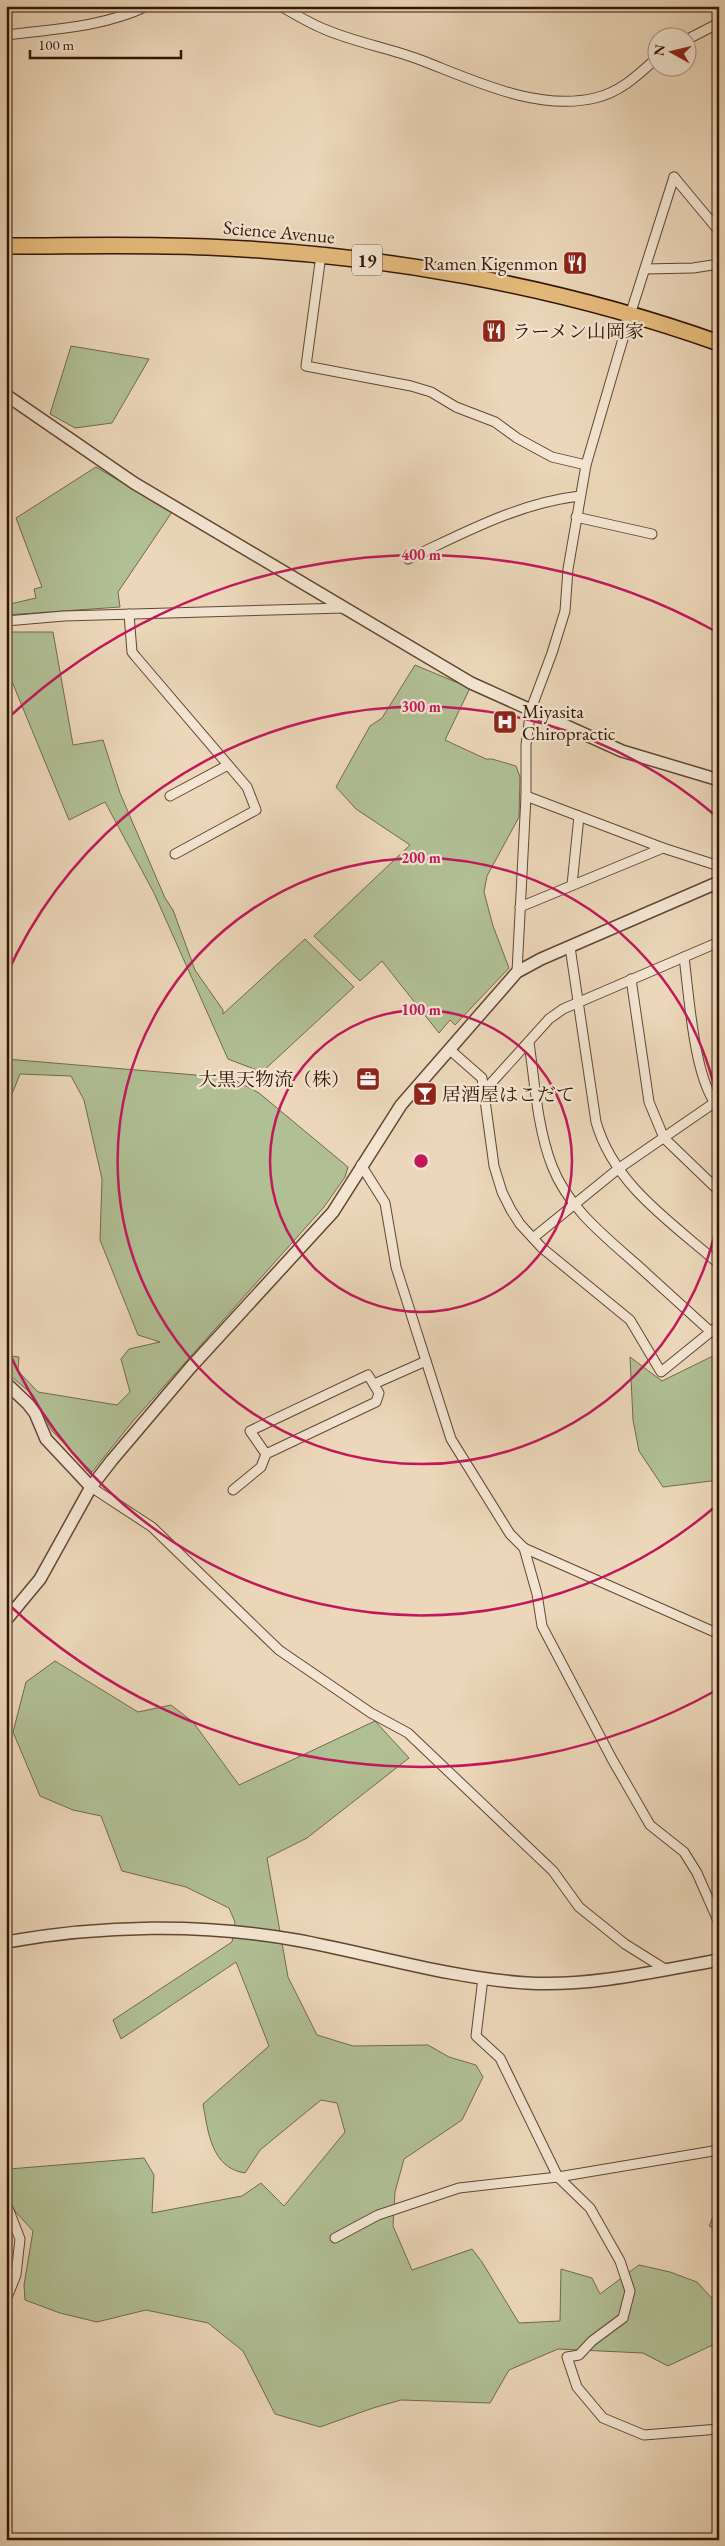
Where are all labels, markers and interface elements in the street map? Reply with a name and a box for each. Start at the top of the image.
scale bar [30,28,181,60]
north arrow [648,28,698,78]
text: 100 m [38,35,75,54]
text: N [649,43,669,57]
street label: Science Avenue [222,215,336,249]
road number: 19 [352,244,382,276]
restaurant icon: Ramen Kigenmon [562,250,588,276]
place label: Ramen Kigenmon [423,251,558,276]
restaurant icon: ラーメン山岡家 [481,318,507,344]
place label: ラーメン山岡家 [512,319,644,344]
text: 400 m [401,545,441,564]
text: 300 m [401,697,441,716]
place label: Miyasita Chiropractic [522,699,616,746]
hospital icon: Miyasita Chiropractic [492,709,518,735]
text: 200 m [401,848,441,867]
text: 100 m [401,1000,441,1019]
office icon: 大黒天物流（株） [355,1066,381,1092]
place label: 大黒天物流（株） [198,1067,350,1092]
bar icon: 居酒屋はこだて [412,1081,438,1107]
place label: 居酒屋はこだて [442,1082,575,1107]
centre of rings [412,1152,430,1170]

